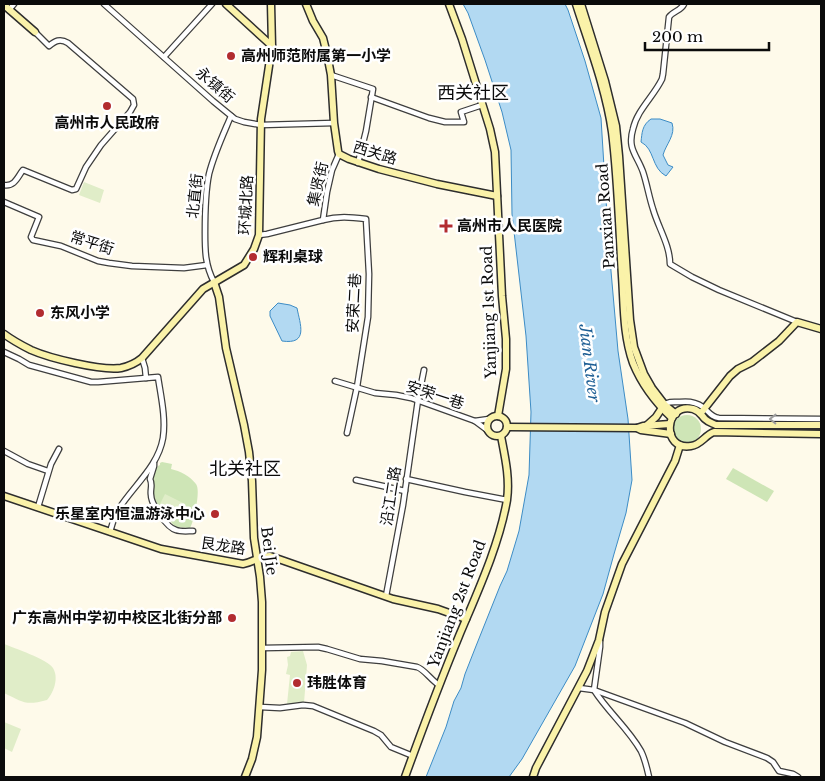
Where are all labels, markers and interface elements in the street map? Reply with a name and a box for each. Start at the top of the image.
scale bar [645,20,769,52]
text: 200 m [652,27,703,46]
place label: 高州师范附属第一小学 [241,46,391,65]
marker: 高州师范附属第一小学 [225,50,237,62]
street label: 永镇街 [192,63,239,107]
district label: 西关社区 [437,82,509,104]
marker: 高州市人民政府 [101,100,113,112]
place label: 高州市人民政府 [54,113,160,132]
street label: 西关路 [351,137,399,168]
street label: 集贤街 [303,160,332,208]
street label: Panxian Road [592,163,619,270]
street label: 北直街 [183,173,206,219]
street label: 环城北路 [234,175,257,235]
place label: 高州市人民医院 [457,216,562,235]
marker: 高州市人民医院 [439,219,453,233]
street label: 常平街 [68,227,116,259]
street label: Yanjiang 1st Road [477,245,500,380]
place label: 辉利桌球 [263,247,323,266]
marker: 辉利桌球 [247,251,259,263]
street label: 安荣二巷 [342,273,365,333]
place label: 东风小学 [50,303,110,322]
marker: 东风小学 [34,307,46,319]
water label: Jian River [575,322,605,404]
street label: 安荣一巷 [404,376,467,413]
one-way arrow [768,414,776,424]
district label: 北关社区 [209,458,281,480]
street label: 沿江二路 [376,465,405,527]
place label: 乐星室内恒温游泳中心 [55,504,205,523]
marker: 乐星室内恒温游泳中心 [209,508,221,520]
street label: Bei Jie [257,525,282,576]
street label: 艮龙路 [199,533,247,558]
street label: Yanjiang 2st Road [423,537,490,671]
place label: 广东高州中学初中校区北街分部 [12,608,222,627]
marker: 广东高州中学初中校区北街分部 [226,612,238,624]
place label: 玮胜体育 [307,673,367,692]
marker: 玮胜体育 [291,677,303,689]

